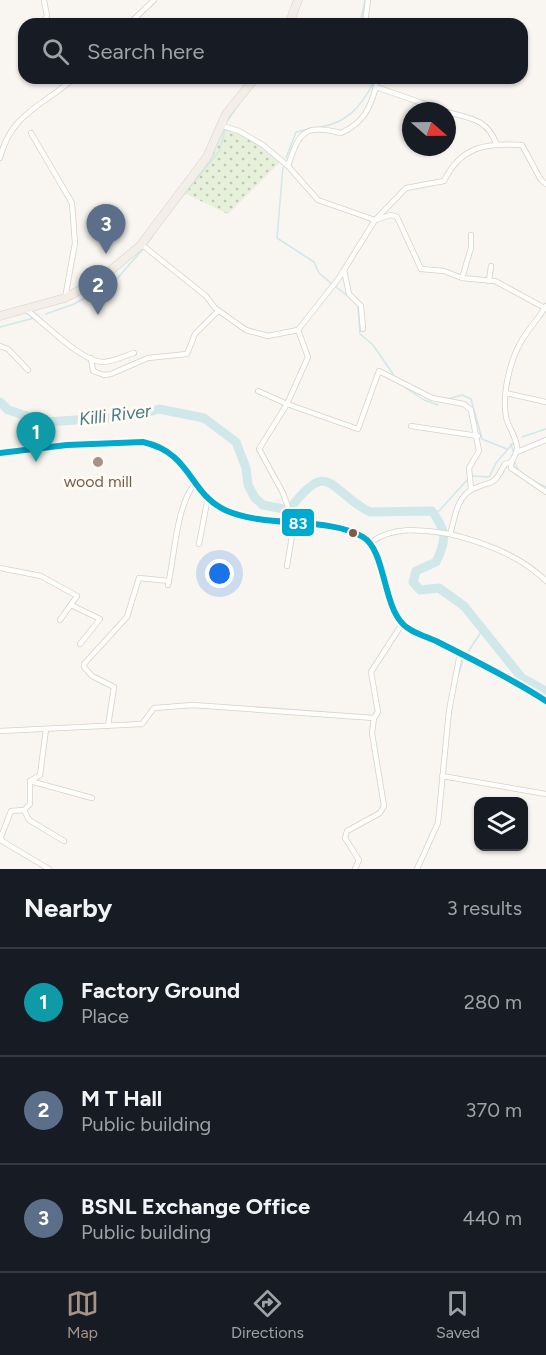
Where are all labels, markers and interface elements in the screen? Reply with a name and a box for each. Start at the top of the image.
search box [18,18,528,84]
icon: search [39,35,72,68]
text: Search here [87,38,205,65]
north arrow [402,102,456,156]
pin: 3 [86,204,126,254]
pin: 2 [78,266,118,315]
water label: Killi River [78,400,153,430]
pin: 1 [16,412,56,462]
marker: wood mill [91,455,105,469]
place label: wood mill [64,472,132,491]
line badge: 83 [281,508,315,537]
text: 83 [289,514,307,533]
unlabelled marker [347,527,359,539]
your location [205,559,234,588]
map controls [474,797,528,851]
button: layers [474,797,528,851]
text: Nearby [24,892,112,924]
text: 3 results [447,896,522,920]
text: Factory Ground [81,977,240,1004]
text: 1 [39,990,48,1014]
text: 280 m [464,990,522,1014]
text: Place [81,1004,129,1028]
text: M T Hall [81,1085,162,1112]
text: 2 [38,1098,49,1122]
text: 370 m [466,1098,522,1122]
text: Public building [81,1112,211,1136]
text: BSNL Exchange Office [81,1193,310,1220]
text: 3 [38,1206,49,1230]
text: 440 m [462,1206,522,1230]
text: Public building [81,1220,211,1244]
tab: Map [66,1287,99,1342]
tab: Directions [231,1287,304,1342]
tab: Saved [436,1287,480,1342]

